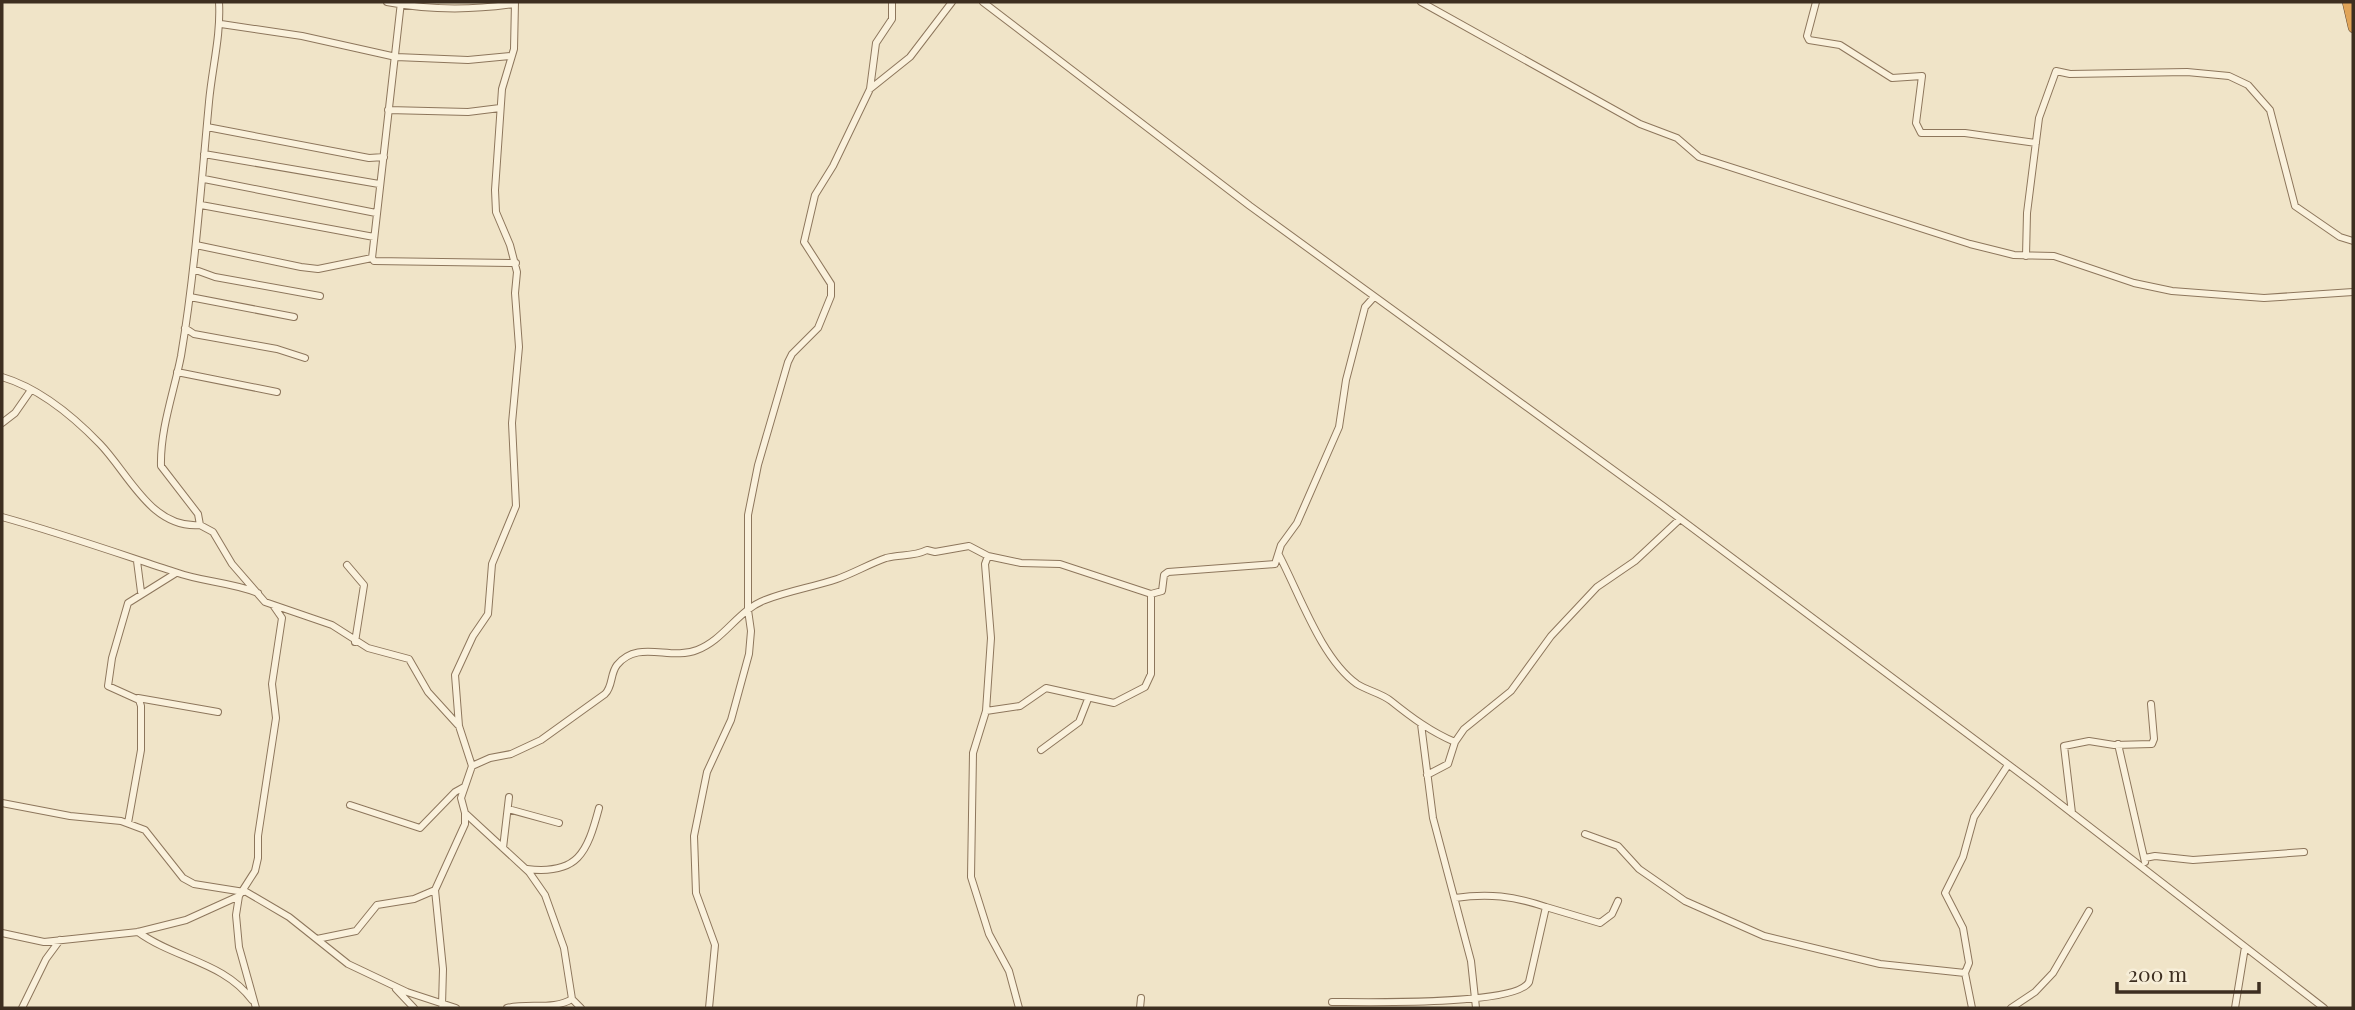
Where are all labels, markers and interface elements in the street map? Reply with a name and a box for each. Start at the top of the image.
scale bar [2117,950,2259,994]
text: 200 m [2128,959,2187,987]

